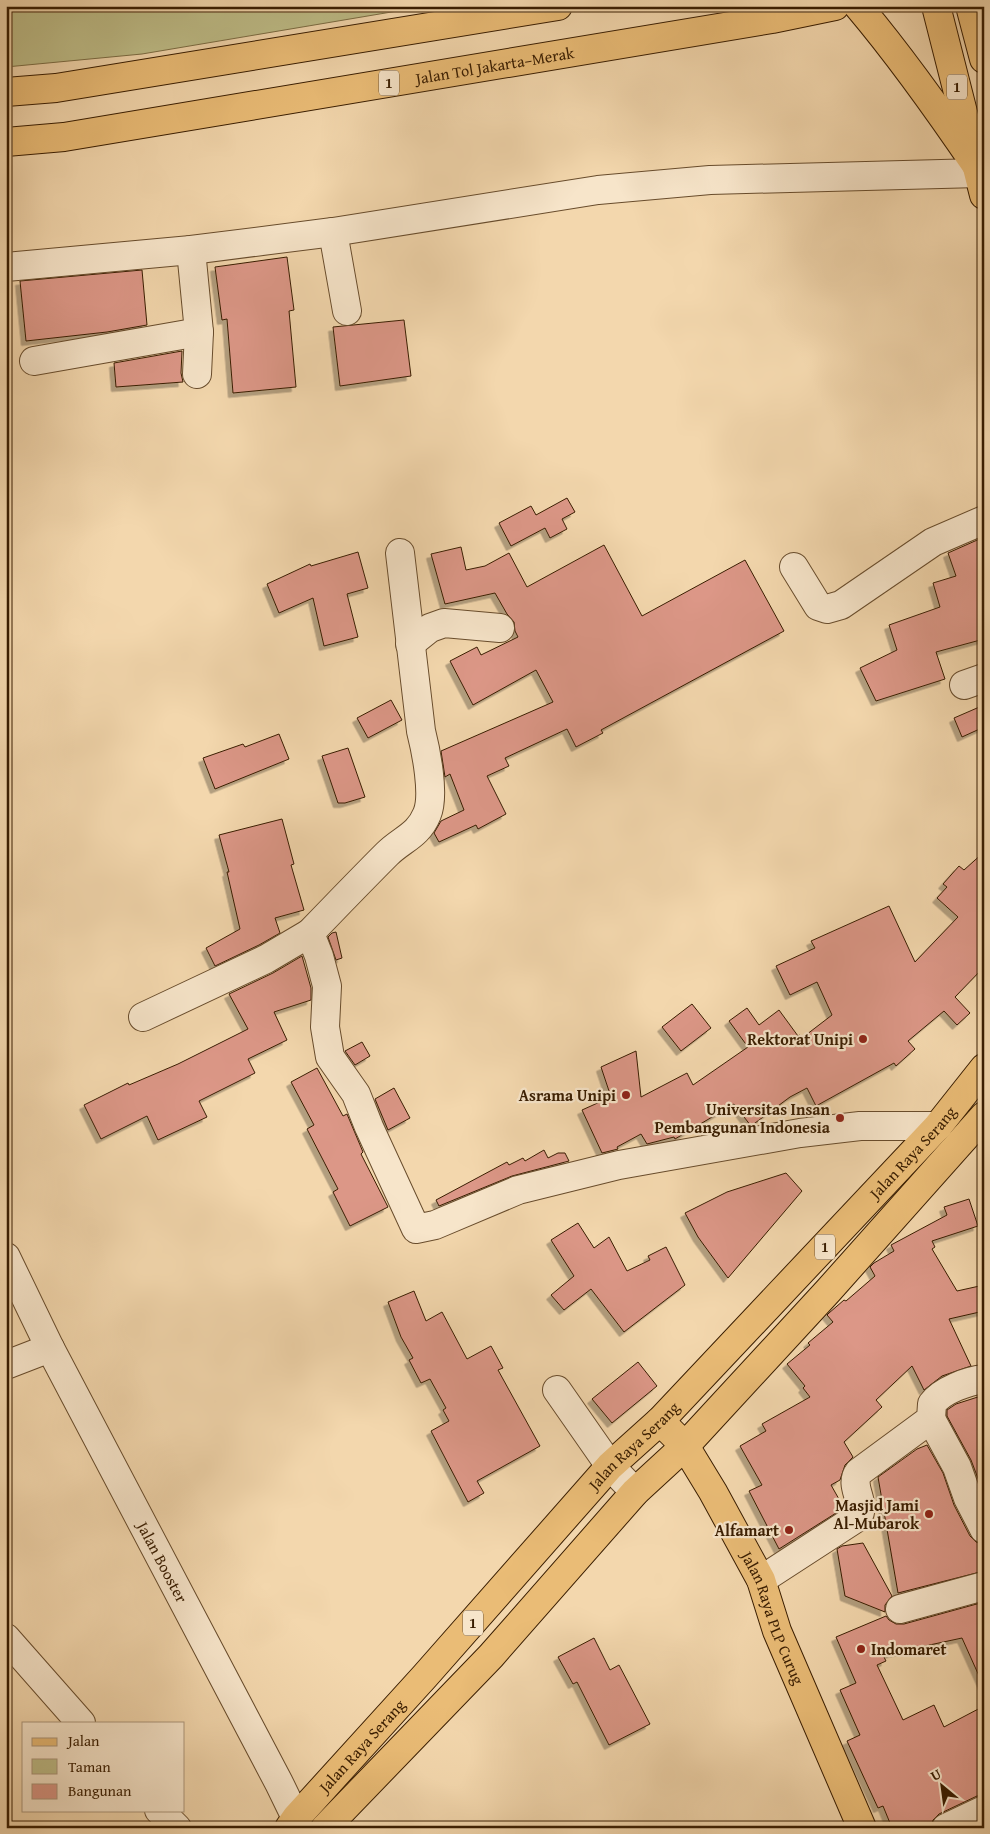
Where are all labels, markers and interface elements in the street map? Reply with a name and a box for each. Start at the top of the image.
street label: Jalan Tol Jakarta–Merak [412,40,577,91]
road number: 1 [379,70,399,96]
road number: 1 [947,74,967,100]
place label: Rektorat Unipi [747,1027,853,1051]
marker: Rektorat Unipi [857,1033,869,1045]
place label: Asrama Unipi [519,1083,616,1107]
marker: Asrama Unipi [620,1089,632,1101]
place label: Universitas Insan Pembangunan Indonesia [655,1097,831,1139]
street label: Jalan Raya Serang [862,1100,962,1206]
marker: Universitas Insan Pembangunan Indonesia [834,1112,846,1124]
road number: 1 [815,1234,835,1260]
street label: Jalan Raya Serang [581,1396,685,1497]
place label: Masjid Jami Al-Mubarok [833,1493,920,1535]
marker: Masjid Jami Al-Mubarok [923,1508,935,1520]
street label: Jalan Booster [130,1515,194,1607]
place label: Alfamart [715,1518,779,1542]
marker: Alfamart [783,1524,795,1536]
street label: Jalan Raya PLP Curug [734,1545,811,1688]
road number: 1 [463,1610,483,1636]
place label: Indomaret [871,1637,946,1661]
marker: Indomaret [855,1643,867,1655]
street label: Jalan Raya Serang [311,1693,411,1799]
legend [22,1722,185,1812]
text: Jalan [66,1730,100,1751]
text: Taman [68,1756,111,1777]
north arrow [918,1762,968,1812]
text: U [927,1763,945,1786]
text: Bangunan [68,1780,132,1801]

